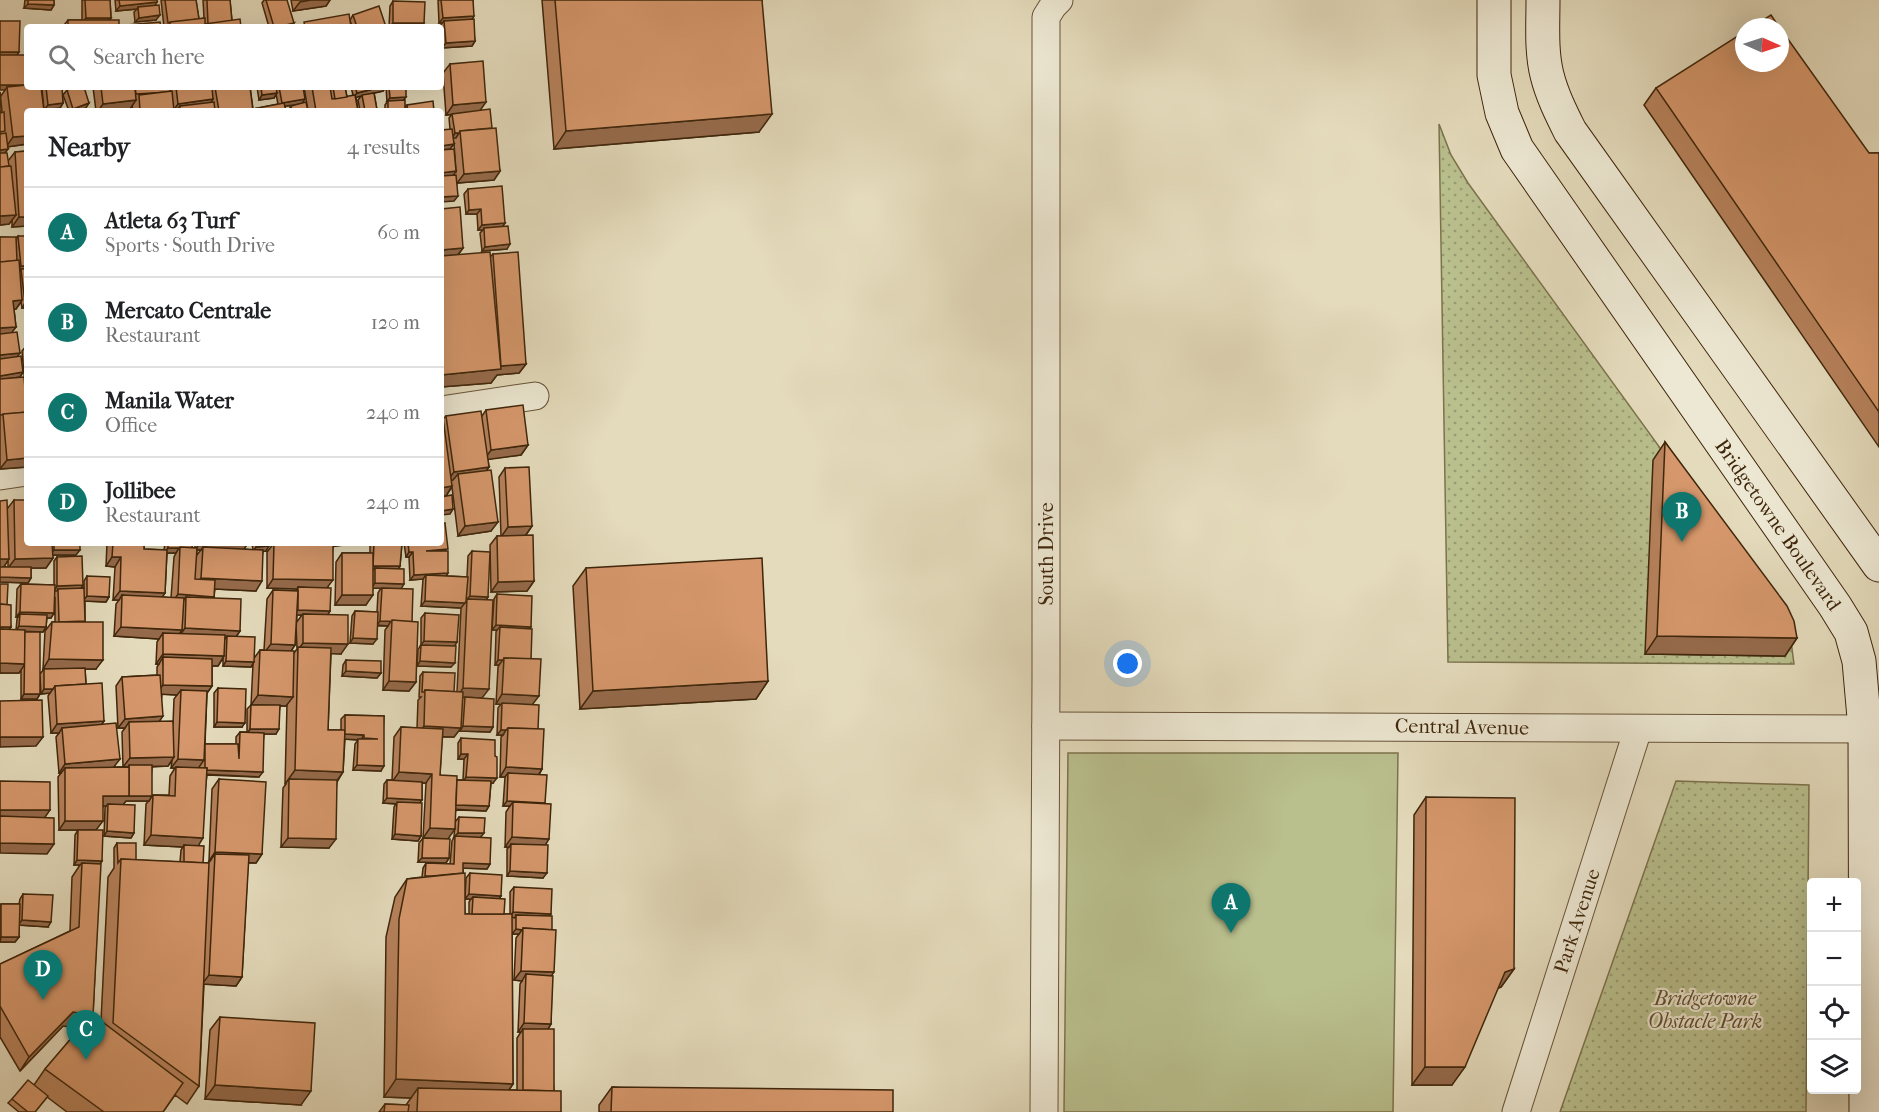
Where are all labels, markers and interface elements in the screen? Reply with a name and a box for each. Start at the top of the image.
north arrow [1735,18,1789,72]
search box [24,24,444,90]
icon: search [45,41,78,74]
text: Search here [93,44,205,70]
text: Nearby [48,132,130,163]
text: 4 results [347,136,420,159]
text: Atleta 63 Turf [105,208,236,234]
text: A [61,221,74,244]
text: 60 m [377,221,420,244]
text: Sports · South Drive [105,234,275,257]
text: Mercato Centrale [105,298,271,324]
text: B [61,311,74,334]
text: 120 m [371,311,420,334]
text: Restaurant [105,324,201,347]
text: Manila Water [105,388,234,414]
text: C [61,401,74,424]
text: 240 m [366,401,420,424]
text: Office [105,414,157,437]
street label: Bridgetowne Boulevard [1710,435,1847,616]
text: Jollibee [105,478,176,504]
text: D [60,491,75,514]
text: 240 m [366,491,420,514]
pin: B [1662,492,1702,542]
street label: South Drive [1035,502,1058,606]
text: Restaurant [105,504,201,527]
your location [1113,649,1142,678]
street label: Central Avenue [1395,714,1529,740]
street label: Park Avenue [1549,866,1605,976]
map controls [1807,878,1861,1094]
button: + [1807,878,1861,932]
pin: A [1212,884,1250,933]
button: − [1807,932,1861,986]
pin: D [24,950,63,1000]
button: locate [1807,986,1861,1040]
park label: Bridgetowne Obstacle Park [1648,987,1762,1033]
pin: C [66,1010,106,1060]
button: layers [1807,1040,1861,1094]

